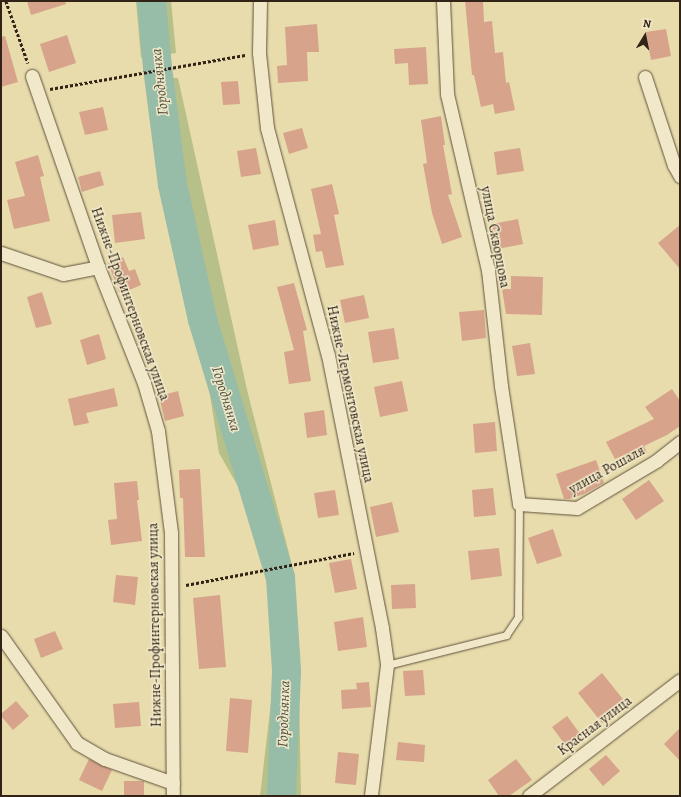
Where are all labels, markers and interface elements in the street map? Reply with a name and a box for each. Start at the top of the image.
north arrow [625,16,665,56]
text: N [642,16,652,32]
water label: Городнянка [148,48,172,116]
street label: улица Скворцова [477,185,513,289]
street label: Нижне-Профинтерновская улица [87,205,173,403]
street label: Нижне-Лермонтовская улица [323,304,377,484]
water label: Городнянка [208,364,244,434]
street label: улица Рошаля [566,442,648,498]
street label: Нижне-Профинтерновская улица [145,523,165,727]
water label: Городнянка [274,680,294,748]
street label: Красная улица [555,693,635,759]

